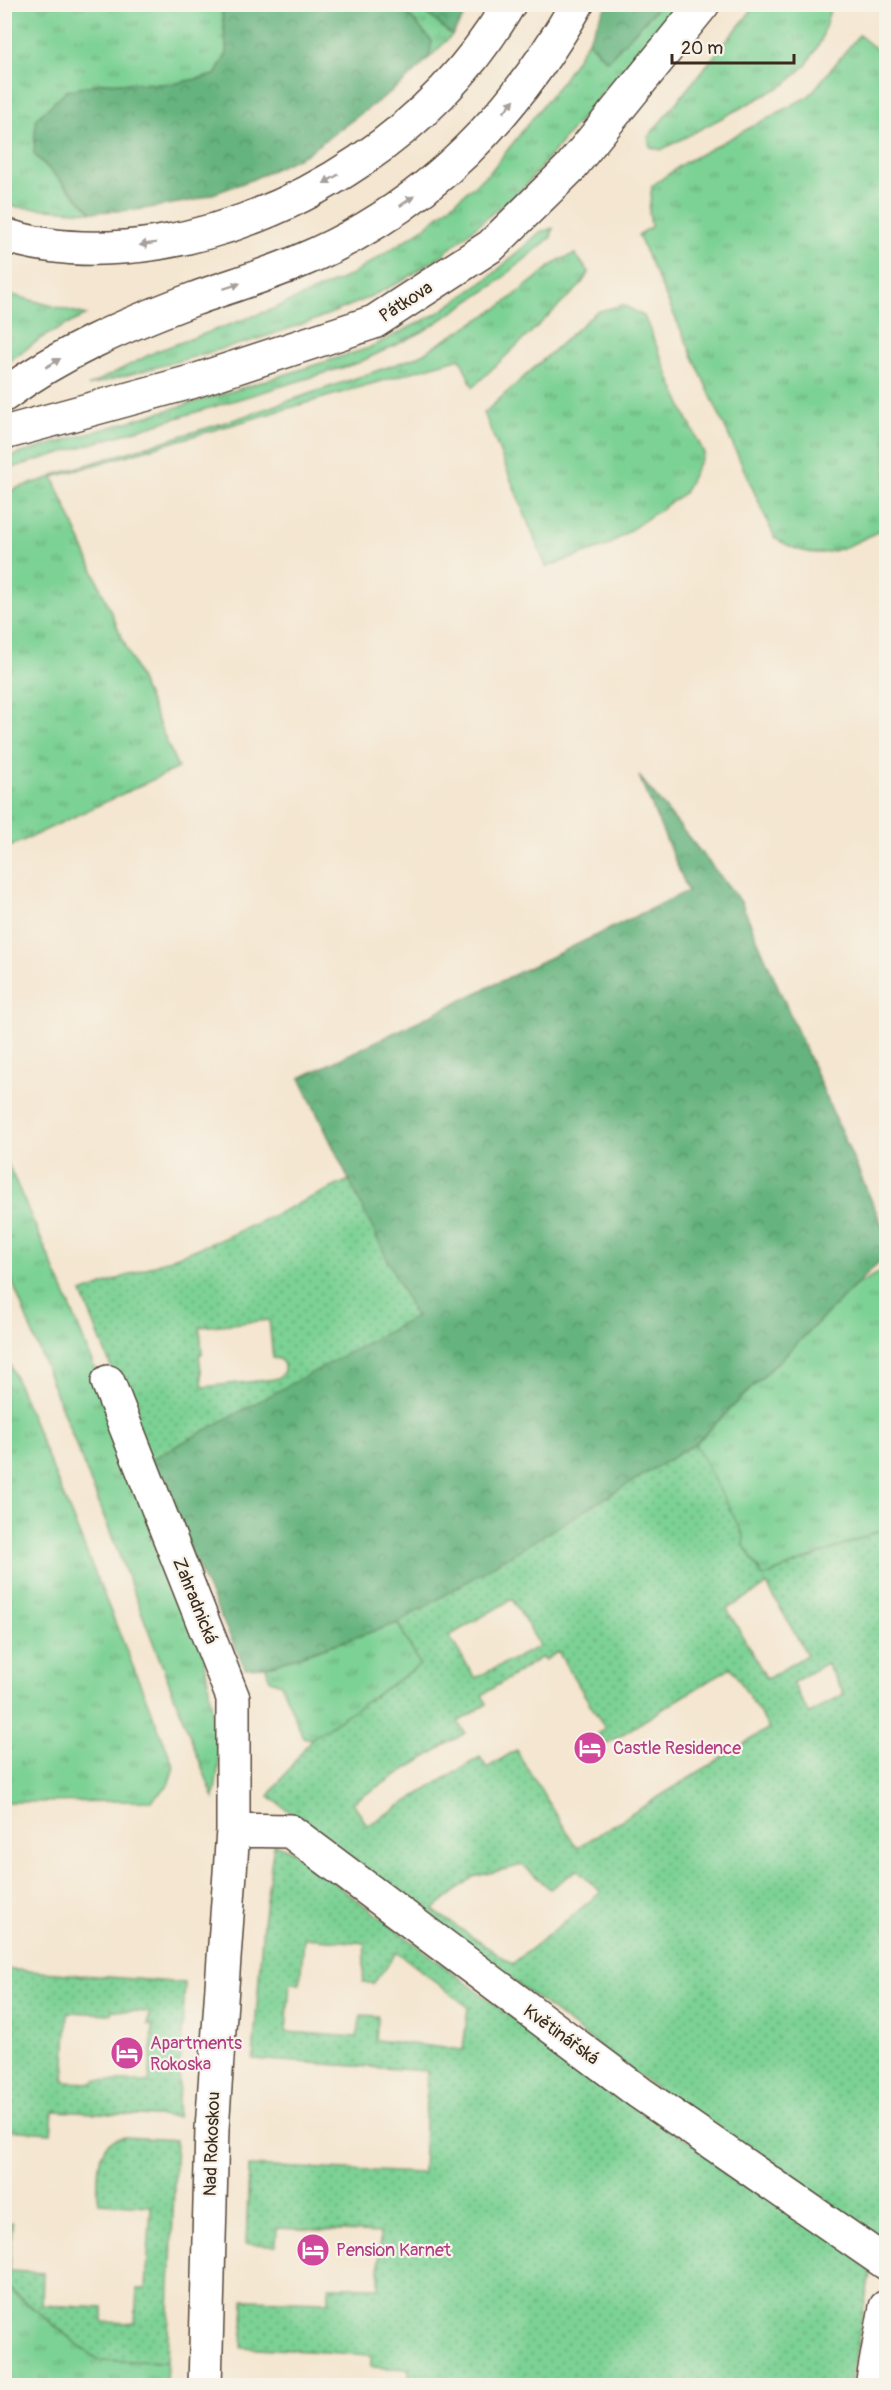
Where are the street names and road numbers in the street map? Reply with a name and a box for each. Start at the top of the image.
street label: Pátkova [375,276,437,328]
street label: Zahradnická [167,1554,223,1648]
street label: Květinářská [518,2000,604,2070]
street label: Nad Rokoskou [199,2091,225,2197]

